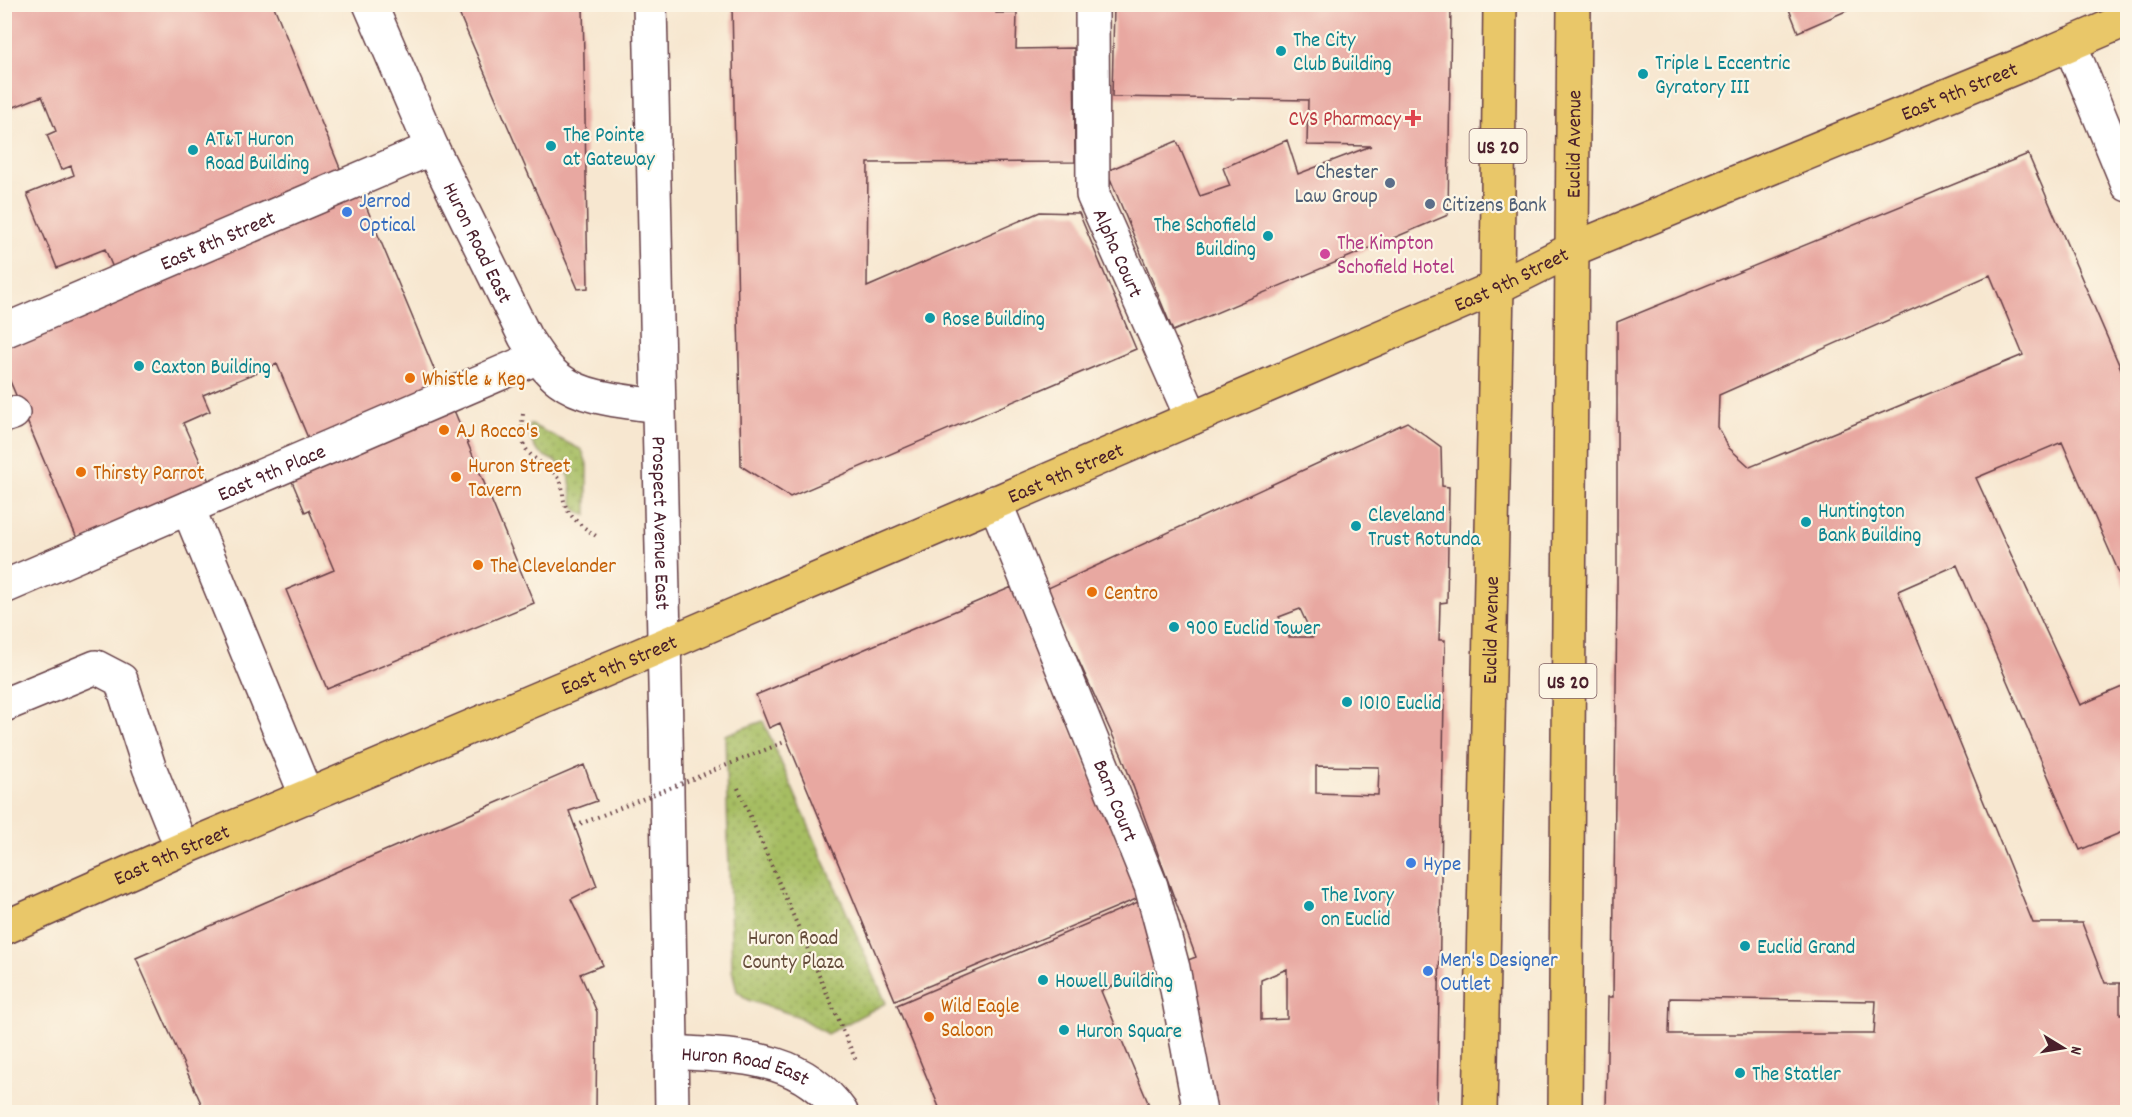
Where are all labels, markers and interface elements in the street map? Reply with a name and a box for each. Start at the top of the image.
place label: The City Club Building [1293,27,1392,81]
marker: The City Club Building [1274,44,1288,58]
place label: Triple L Eccentric Gyratory III [1655,50,1790,104]
street label: East 9th Street [1897,56,2023,131]
marker: Triple L Eccentric Gyratory III [1636,67,1650,81]
street label: Euclid Avenue [1560,90,1591,198]
place label: CVS Pharmacy [1288,106,1401,136]
marker: CVS Pharmacy [1406,111,1420,125]
place label: The Pointe at Gateway [563,122,655,176]
place label: AT&T Huron Road Building [205,126,310,180]
road number: US 20 [1470,129,1526,163]
marker: The Pointe at Gateway [544,139,558,153]
marker: AT&T Huron Road Building [186,143,200,157]
place label: Chester Law Group [1295,159,1378,213]
marker: Chester Law Group [1383,176,1397,190]
street label: Huron Road East [433,178,518,310]
place label: Jerrod Optical [359,188,416,242]
place label: Citizens Bank [1442,192,1547,222]
marker: Citizens Bank [1423,197,1437,211]
street label: Alpha Court [1083,204,1149,303]
street label: East 8th Street [156,205,281,280]
marker: Jerrod Optical [340,205,354,219]
place label: The Schofield Building [1153,212,1256,266]
marker: The Schofield Building [1261,229,1275,243]
place label: The Kimpton Schofield Hotel [1337,230,1454,284]
street label: East 9th Street [1450,241,1575,322]
marker: The Kimpton Schofield Hotel [1318,247,1332,261]
place label: Rose Building [942,306,1045,336]
marker: Rose Building [923,311,937,325]
place label: Caxton Building [151,354,271,384]
marker: Caxton Building [132,359,146,373]
place label: Whistle & Keg [422,366,525,396]
marker: Whistle & Keg [403,371,417,385]
place label: AJ Rocco's [456,418,539,448]
marker: AJ Rocco's [437,423,451,437]
street label: Prospect Avenue East [642,436,675,610]
street label: East 9th Street [1004,437,1130,513]
street label: East 9th Place [214,438,331,511]
place label: Huron Street Tavern [468,453,571,507]
place label: Thirsty Parrot [93,460,205,490]
marker: Thirsty Parrot [74,465,88,479]
marker: Huron Street Tavern [449,470,463,484]
place label: Huntington Bank Building [1818,498,1921,552]
place label: Cleveland Trust Rotunda [1368,502,1482,556]
marker: Huntington Bank Building [1799,515,1813,529]
marker: Cleveland Trust Rotunda [1349,519,1363,533]
place label: The Clevelander [490,553,616,583]
marker: The Clevelander [471,558,485,572]
street label: Euclid Avenue [1477,576,1509,685]
place label: Centro [1104,580,1158,610]
marker: Centro [1085,585,1099,599]
place label: 900 Euclid Tower [1186,615,1320,645]
marker: 900 Euclid Tower [1167,620,1181,634]
street label: East 9th Street [557,629,683,705]
road number: US 20 [1540,664,1596,698]
place label: 1010 Euclid [1359,690,1442,720]
marker: 1010 Euclid [1340,695,1354,709]
street label: Barn Court [1083,756,1144,847]
street label: East 9th Street [110,818,235,895]
place label: Hype [1423,851,1461,881]
marker: Hype [1404,856,1418,870]
place label: The Ivory on Euclid [1321,882,1394,936]
marker: The Ivory on Euclid [1302,899,1316,913]
park label: Huron Road County Plaza [742,925,845,979]
place label: Euclid Grand [1757,934,1855,964]
marker: Euclid Grand [1738,939,1752,953]
place label: Men's Designer Outlet [1440,947,1558,1001]
marker: Men's Designer Outlet [1421,964,1435,978]
place label: Howell Building [1055,968,1173,998]
marker: Howell Building [1036,973,1050,987]
place label: Wild Eagle Saloon [941,993,1019,1047]
marker: Wild Eagle Saloon [922,1010,936,1024]
place label: Huron Square [1076,1018,1182,1048]
north arrow [2033,1018,2093,1078]
marker: Huron Square [1057,1023,1071,1037]
street label: Huron Road East [680,1041,815,1095]
text: N [2063,1044,2087,1057]
place label: The Statler [1752,1061,1841,1091]
marker: The Statler [1733,1066,1747,1080]

